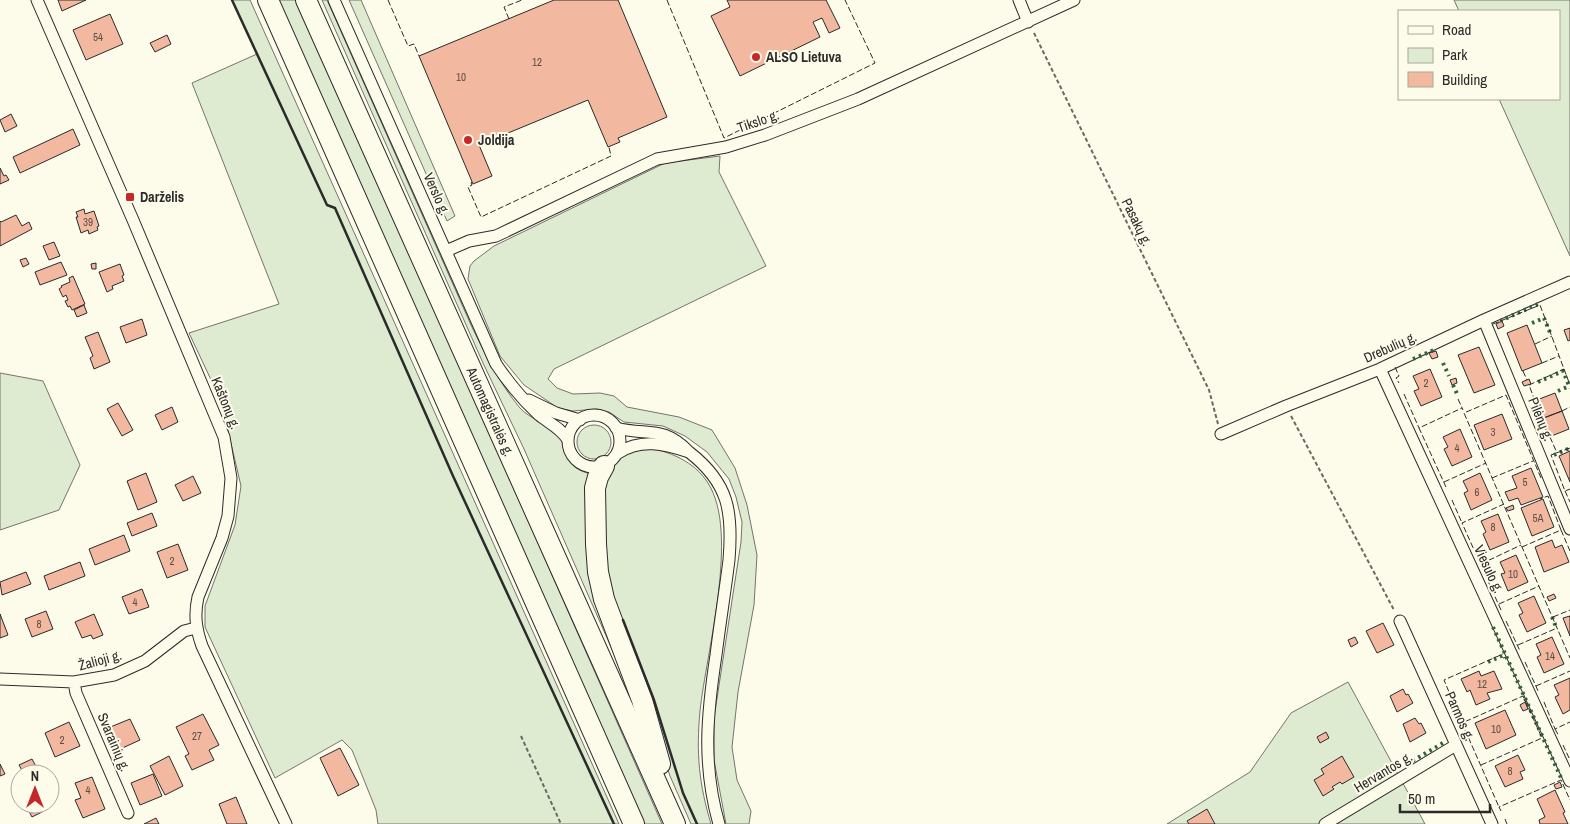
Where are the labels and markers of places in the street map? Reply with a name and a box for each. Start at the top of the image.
place label: ALSO Lietuva [766,48,842,66]
marker: ALSO Lietuva [750,51,762,63]
place label: Joldija [478,131,515,149]
marker: Joldija [462,134,474,146]
place label: Darželis [140,188,184,206]
marker: Darželis [124,191,136,203]

